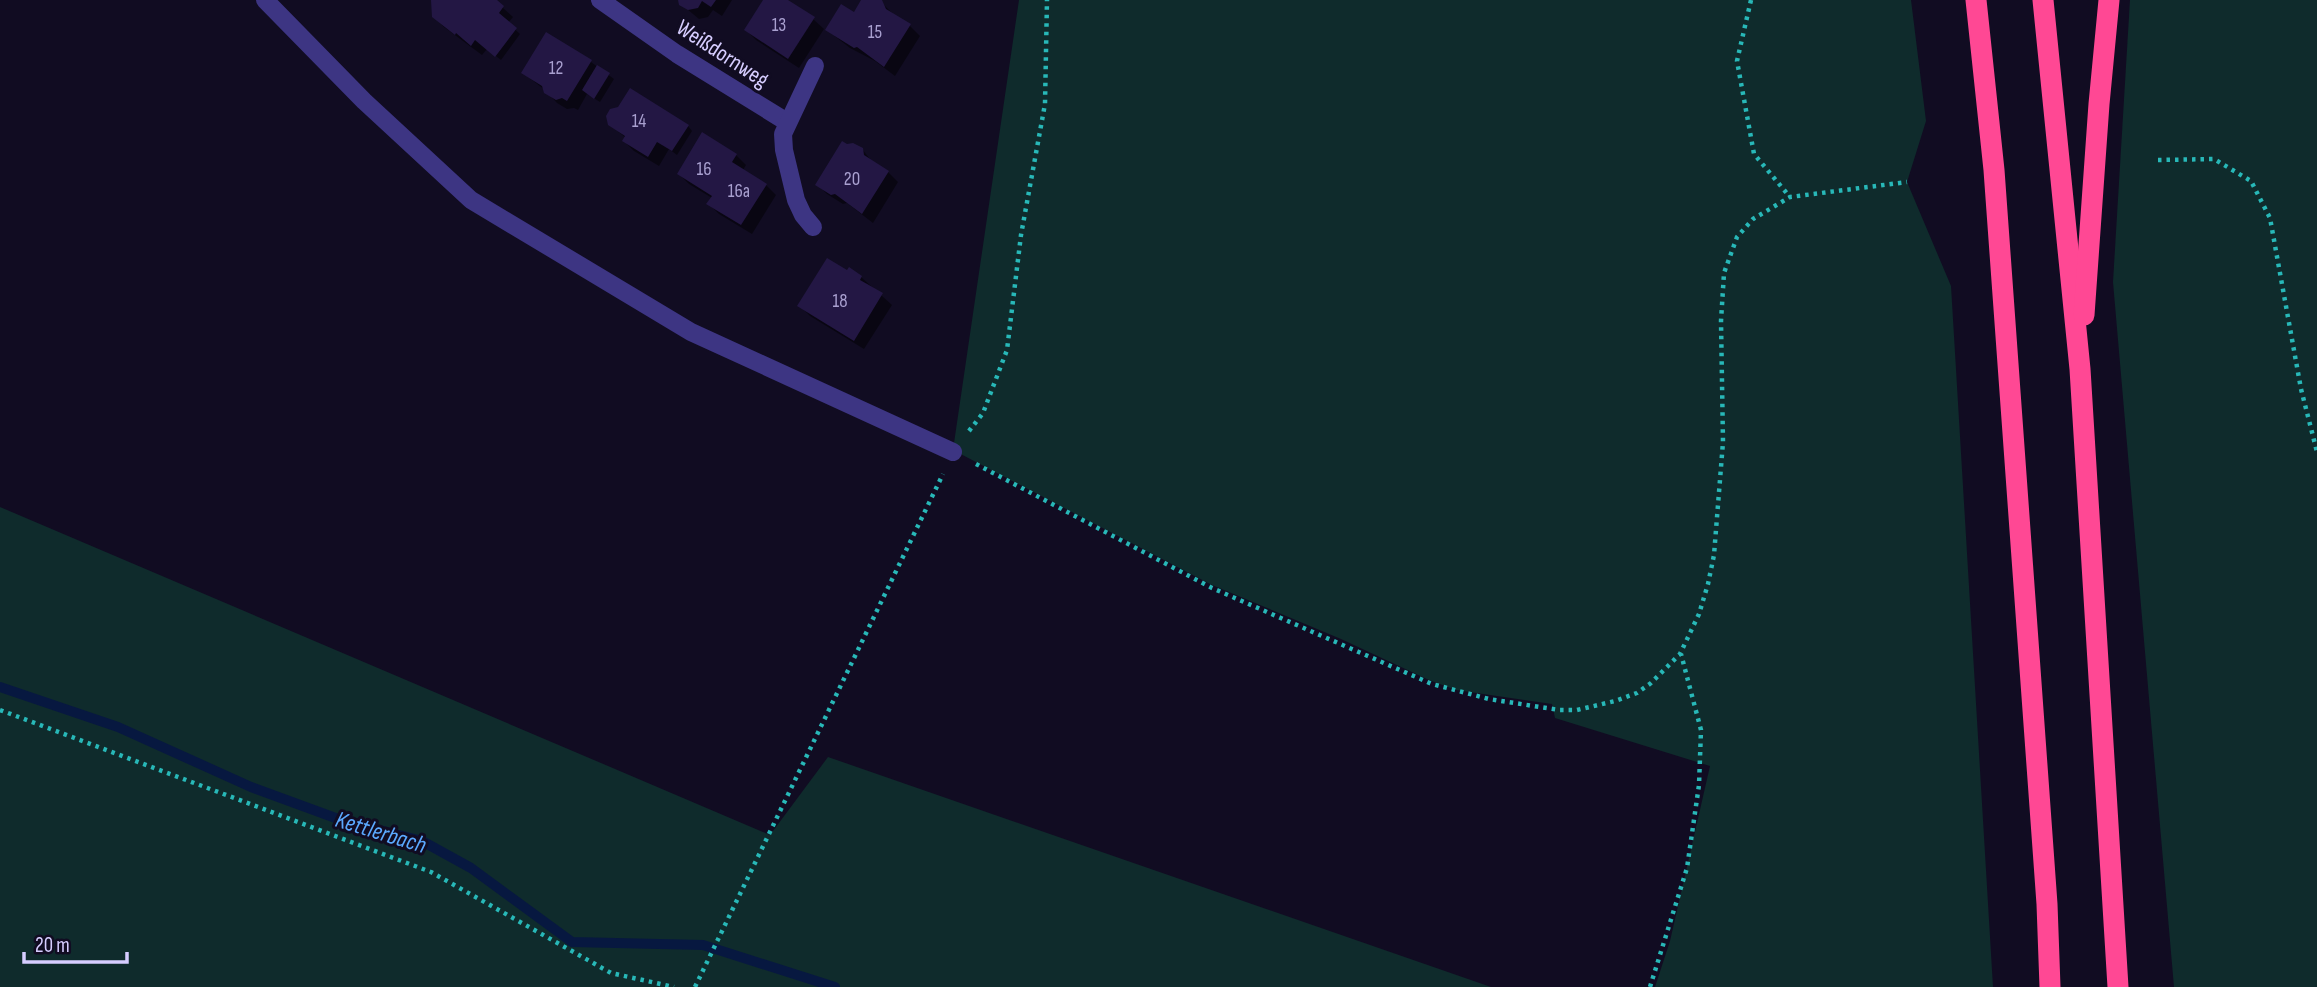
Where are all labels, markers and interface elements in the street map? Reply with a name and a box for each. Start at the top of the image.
street label: Weißdornweg [671,14,774,94]
house number: 13 [772,14,786,37]
house number: 15 [868,21,882,44]
house number: 12 [549,57,563,80]
house number: 14 [632,110,646,133]
house number: 16 [697,158,711,181]
house number: 20 [844,168,860,191]
house number: 16a [728,180,750,203]
house number: 18 [833,290,847,313]
water label: Kettlerbach [332,805,430,860]
scale bar [24,920,128,964]
text: 20 m [35,933,70,958]

